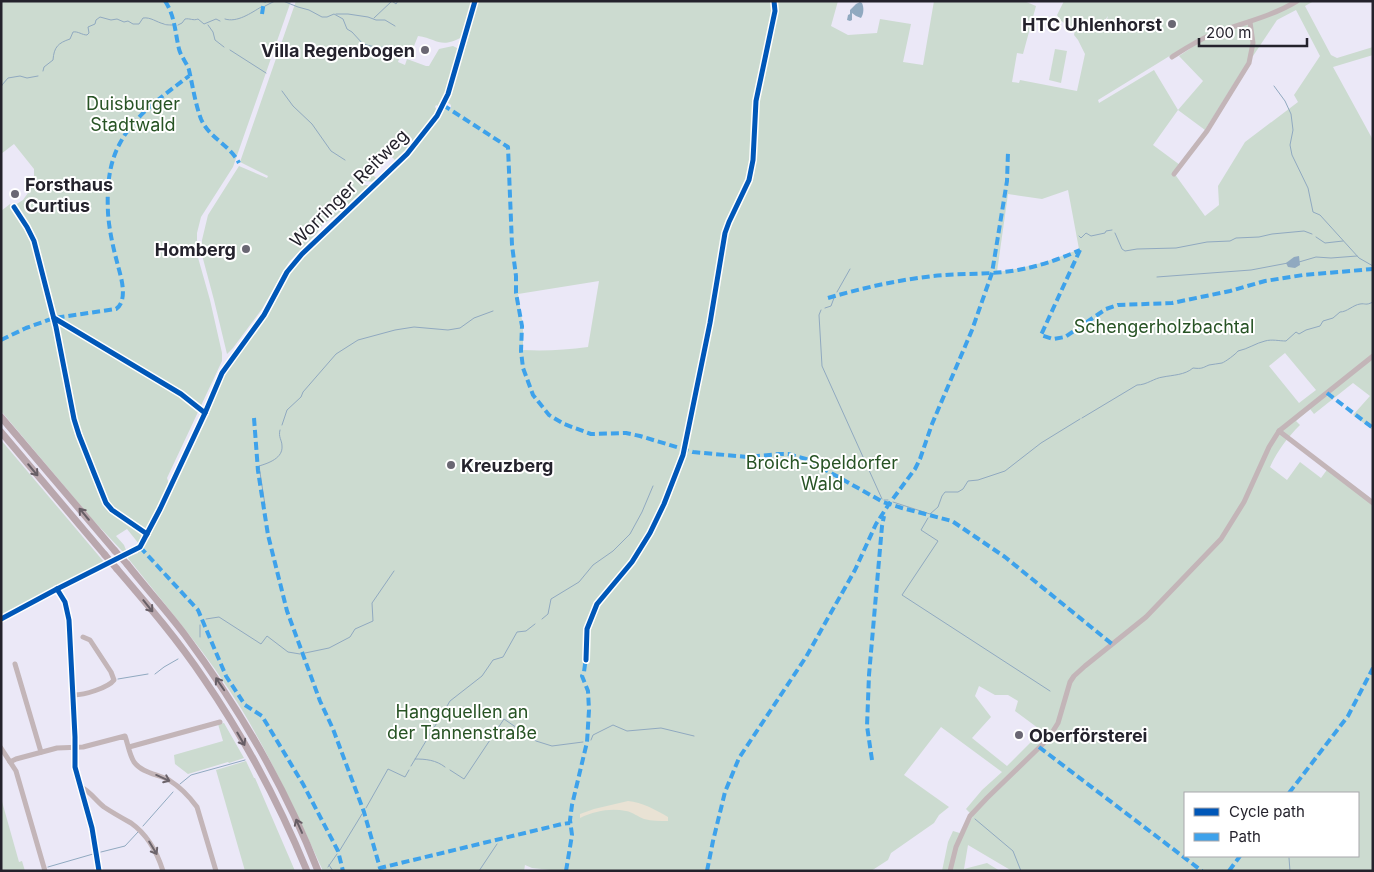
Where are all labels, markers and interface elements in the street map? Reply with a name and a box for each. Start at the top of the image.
place label: HTC Uhlenhorst [1022,14,1162,35]
scale bar [1199,15,1306,47]
marker: HTC Uhlenhorst [1166,18,1178,30]
text: 200 m [1206,23,1251,42]
place label: Villa Regenbogen [261,40,415,61]
marker: Villa Regenbogen [419,44,431,56]
park label: Duisburger Stadtwald [86,93,180,135]
street label: Worringer Reitweg [286,125,412,251]
place label: Forsthaus Curtius [25,174,113,216]
marker: Forsthaus Curtius [9,188,21,200]
place label: Homberg [155,239,236,260]
marker: Homberg [240,243,252,255]
park label: Schengerholzbachtal [1074,316,1254,337]
park label: Broich-Speldorfer Wald [746,452,898,494]
place label: Kreuzberg [461,455,553,476]
marker: Kreuzberg [445,459,457,471]
one-way arrow [27,463,38,476]
one-way arrow [78,508,89,521]
one-way arrow [143,599,154,612]
one-way arrow [215,677,225,691]
park label: Hangquellen an der Tannenstraße [387,701,537,743]
place label: Oberförsterei [1029,725,1147,746]
marker: Oberförsterei [1013,729,1025,741]
one-way arrow [237,731,247,745]
one-way arrow [155,773,170,783]
legend [1184,792,1359,857]
text: Cycle path [1229,802,1305,821]
one-way arrow [293,819,303,834]
text: Path [1229,827,1261,846]
one-way arrow [149,840,159,854]

